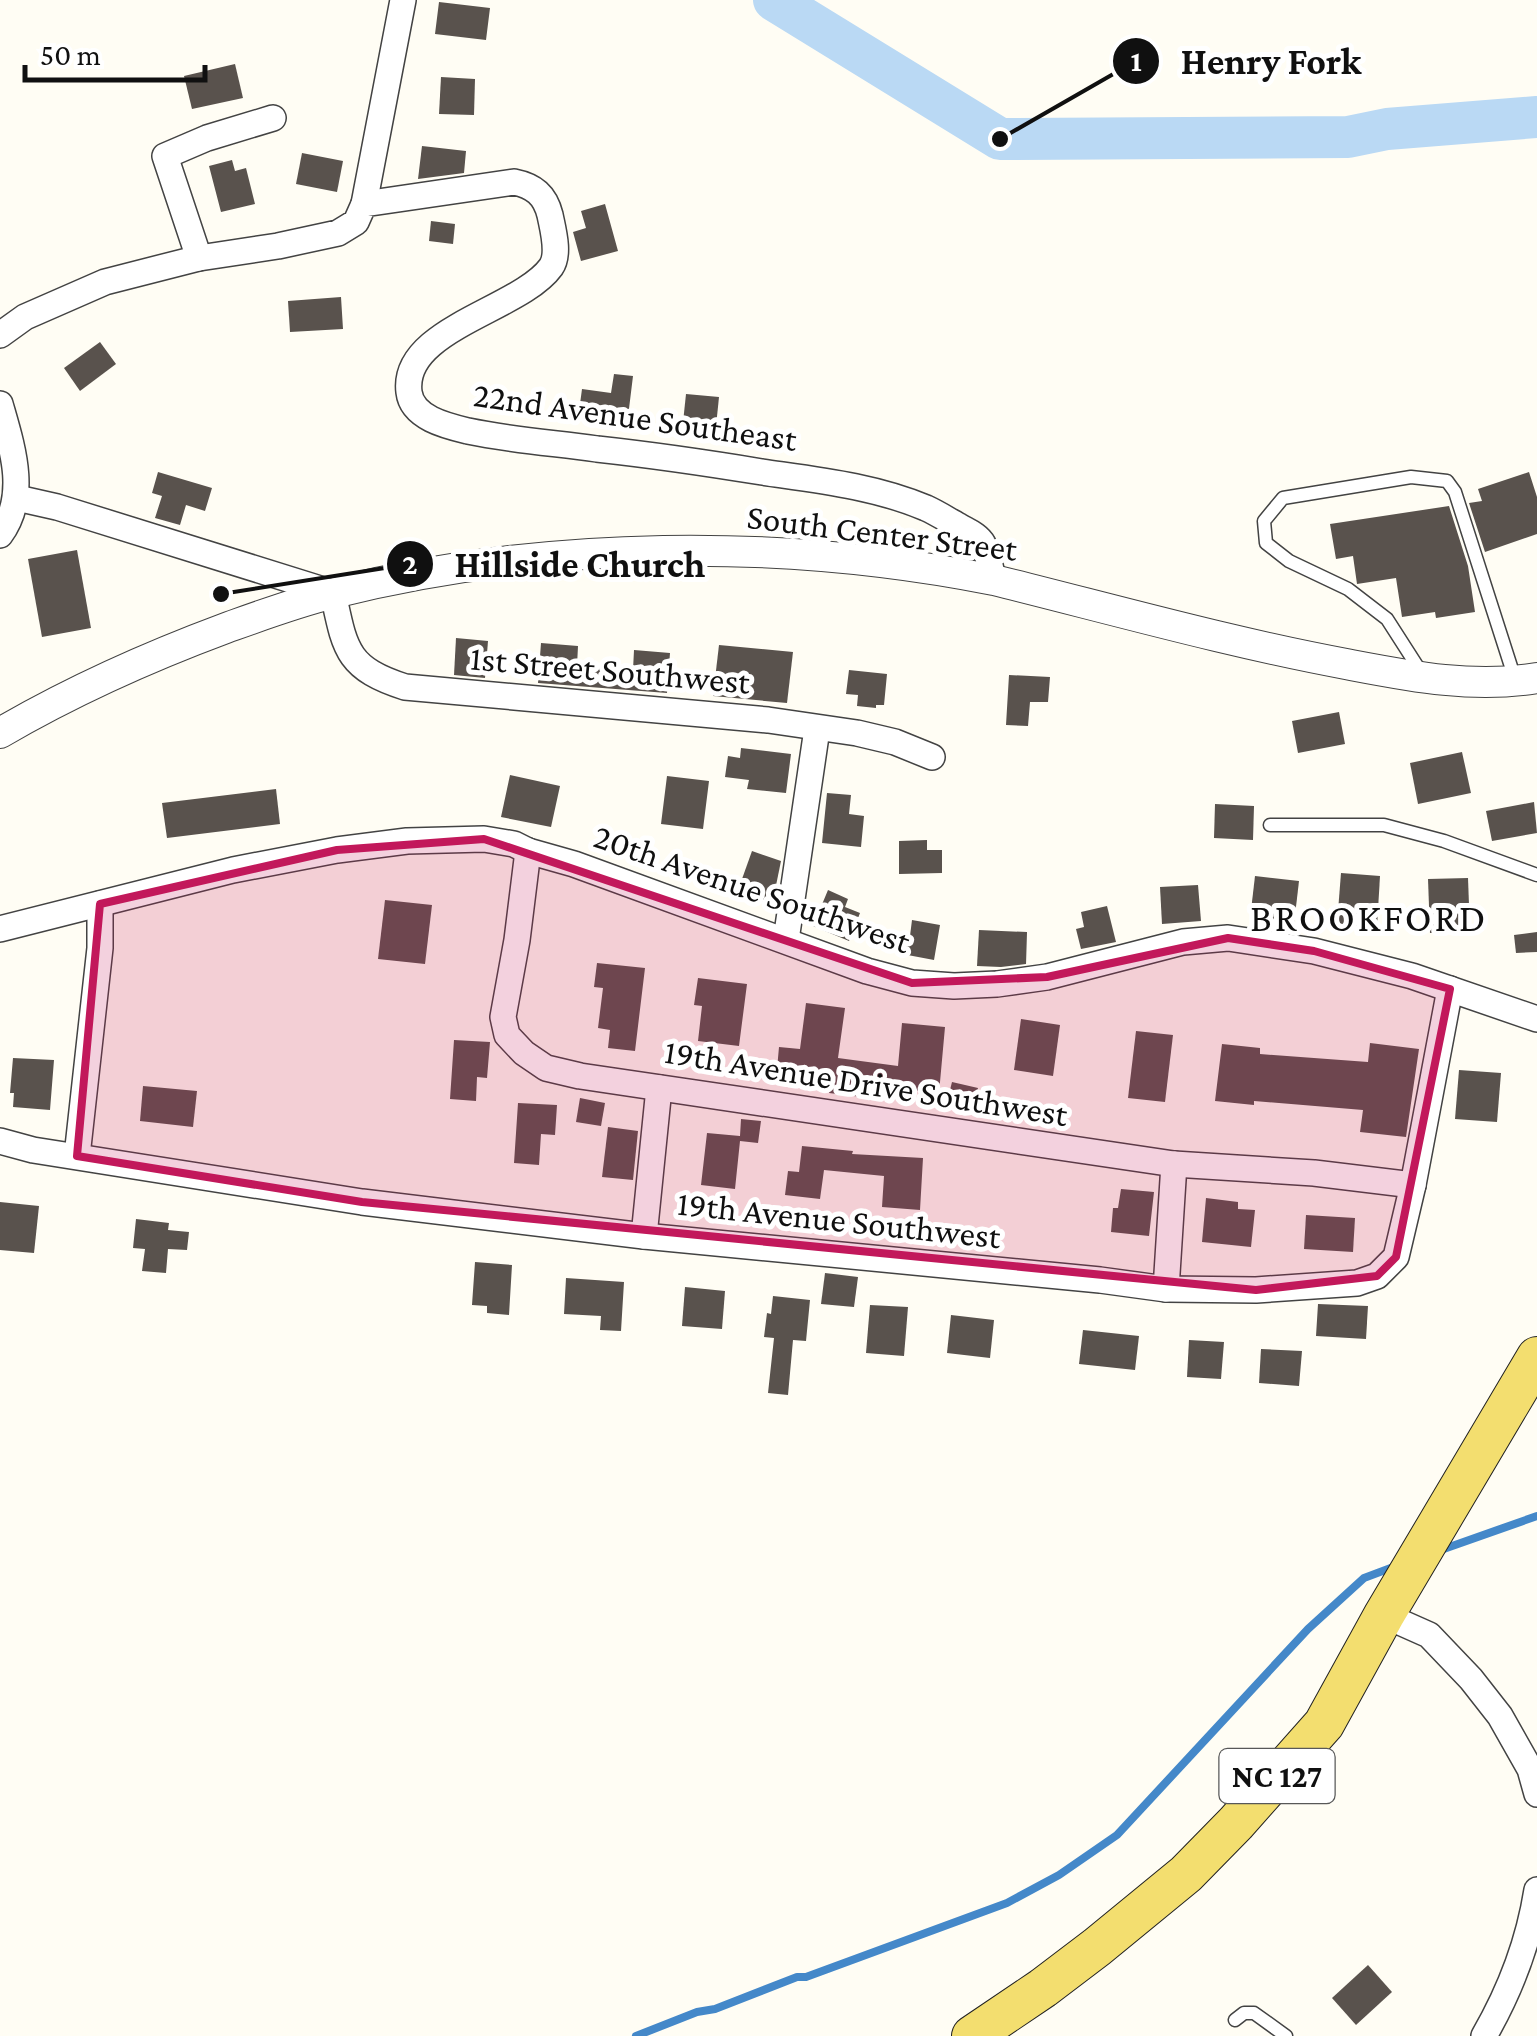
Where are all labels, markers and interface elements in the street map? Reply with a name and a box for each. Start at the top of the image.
scale bar [25,20,205,82]
callout: Henry Fork [1111,27,1382,95]
text: 50 m [40,38,101,71]
text: Henry Fork [1181,40,1362,82]
text: 1 [1130,44,1142,77]
street label: 22nd Avenue Southeast [471,375,800,459]
street label: South Center Street [745,497,1020,569]
callout: Hillside Church [385,530,726,598]
text: Hillside Church [455,543,706,585]
text: 2 [402,547,418,580]
street label: 1st Street Southwest [468,638,752,702]
street label: 20th Avenue Southwest [589,817,916,962]
district label: BROOKFORD [1250,895,1488,940]
street label: 19th Avenue Drive Southwest [662,1032,1071,1134]
street label: 19th Avenue Southwest [675,1184,1003,1256]
road number: NC 127 [1220,1749,1334,1803]

